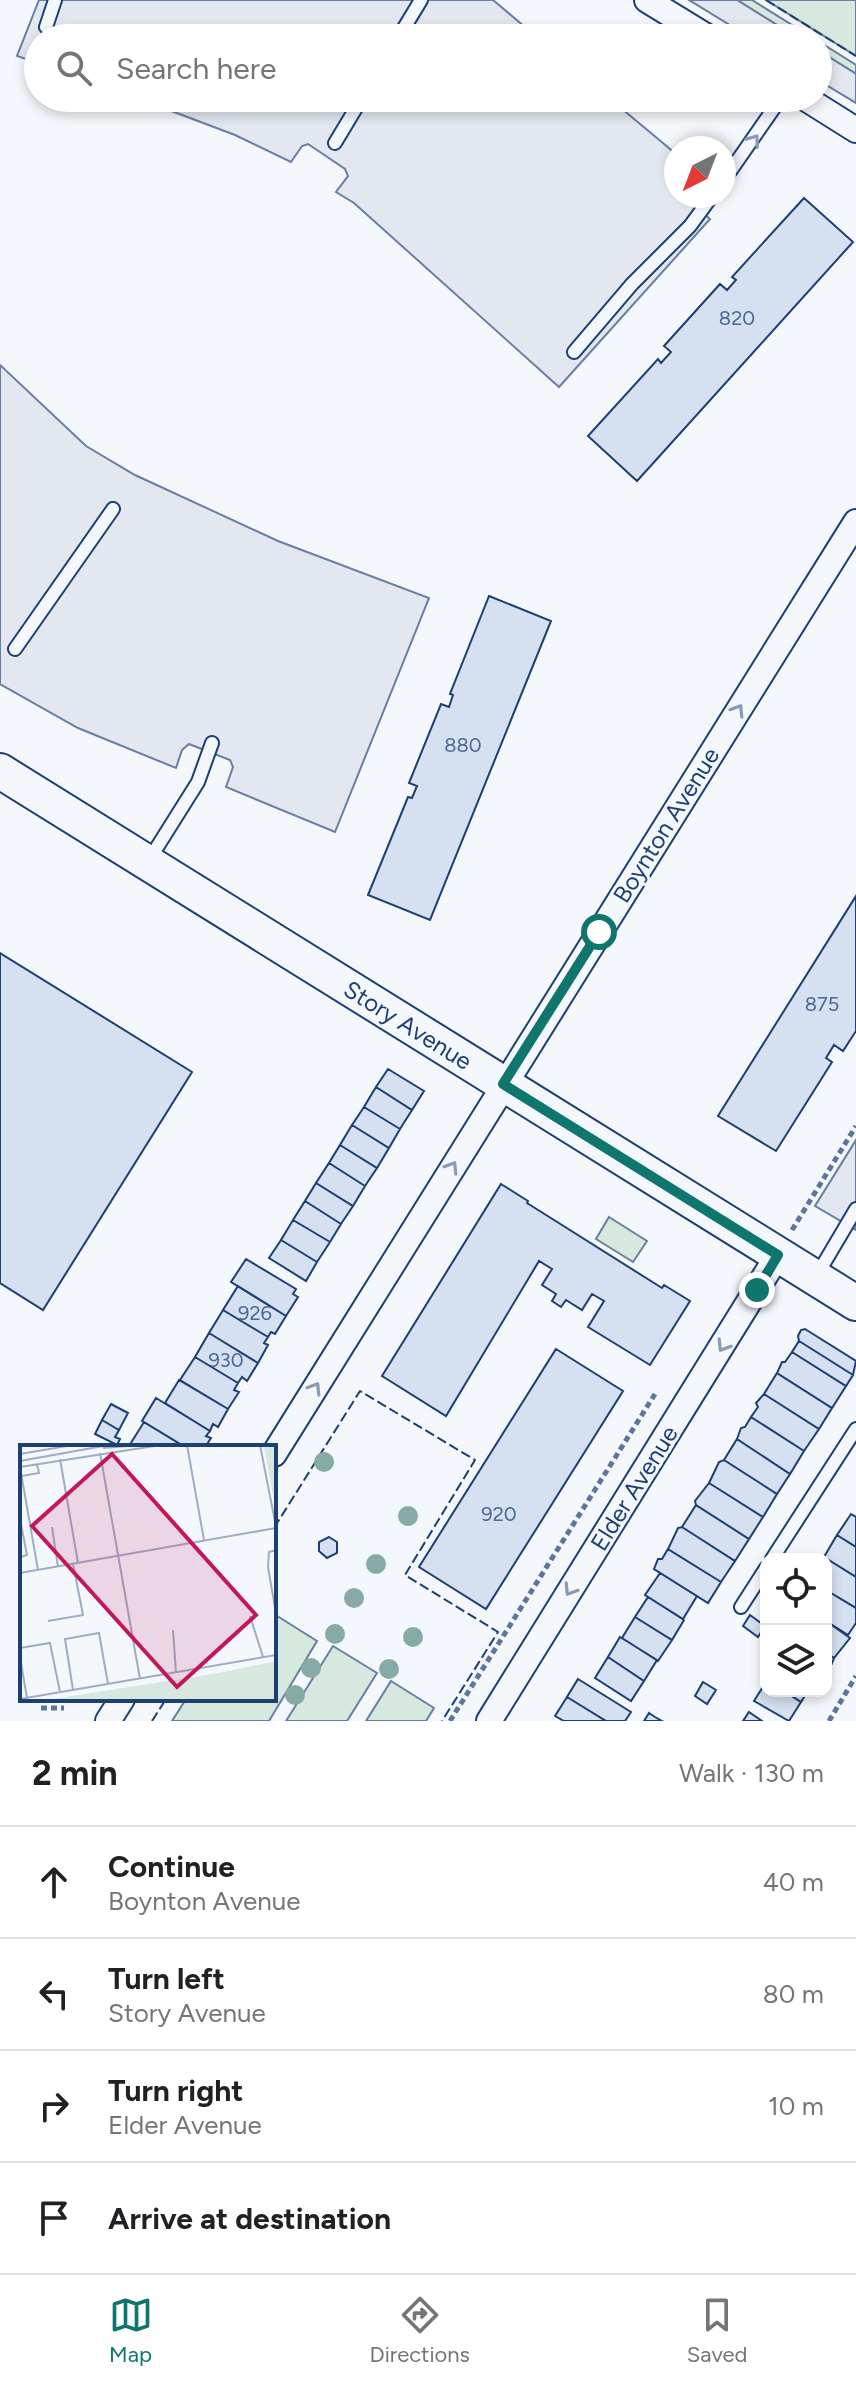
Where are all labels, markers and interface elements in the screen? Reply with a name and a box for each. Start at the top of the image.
search box [24,24,832,112]
icon: search [52,46,96,90]
text: Search here [116,50,276,87]
one-way arrow [744,134,759,148]
north arrow [664,136,736,208]
house number: 820 [719,306,755,330]
one-way arrow [729,704,744,719]
house number: 880 [444,733,482,757]
street label: Boynton Avenue [607,742,725,908]
route start [581,914,617,950]
street label: Story Avenue [339,974,477,1076]
house number: 875 [805,992,839,1016]
one-way arrow [443,1161,458,1176]
route end [739,1272,775,1308]
house number: 926 [238,1301,272,1325]
one-way arrow [717,1337,732,1351]
house number: 930 [208,1348,244,1372]
one-way arrow [305,1382,321,1397]
street label: Elder Avenue [584,1420,684,1556]
inset map [20,1445,276,1701]
house number: 920 [481,1502,517,1526]
map controls [760,1553,832,1697]
button: locate [760,1553,832,1625]
one-way arrow [565,1581,580,1596]
button: layers [760,1625,832,1697]
text: 2 min [32,1753,118,1794]
text: Walk · 130 m [679,1757,824,1789]
text: Continue [108,1848,235,1885]
icon: ahead [32,1860,76,1904]
text: 40 m [763,1866,824,1898]
text: Boynton Avenue [108,1885,301,1917]
text: Turn left [108,1960,225,1997]
icon: left [32,1972,76,2016]
text: 80 m [763,1978,824,2010]
text: Story Avenue [108,1997,266,2029]
text: Turn right [108,2072,243,2109]
icon: right [32,2084,76,2128]
text: 10 m [768,2090,824,2122]
text: Elder Avenue [108,2109,262,2141]
icon: arrive [32,2196,76,2240]
text: Arrive at destination [108,2200,391,2237]
tab: Map [109,2293,153,2368]
tab: Directions [370,2293,470,2368]
tab: Saved [687,2293,747,2368]

